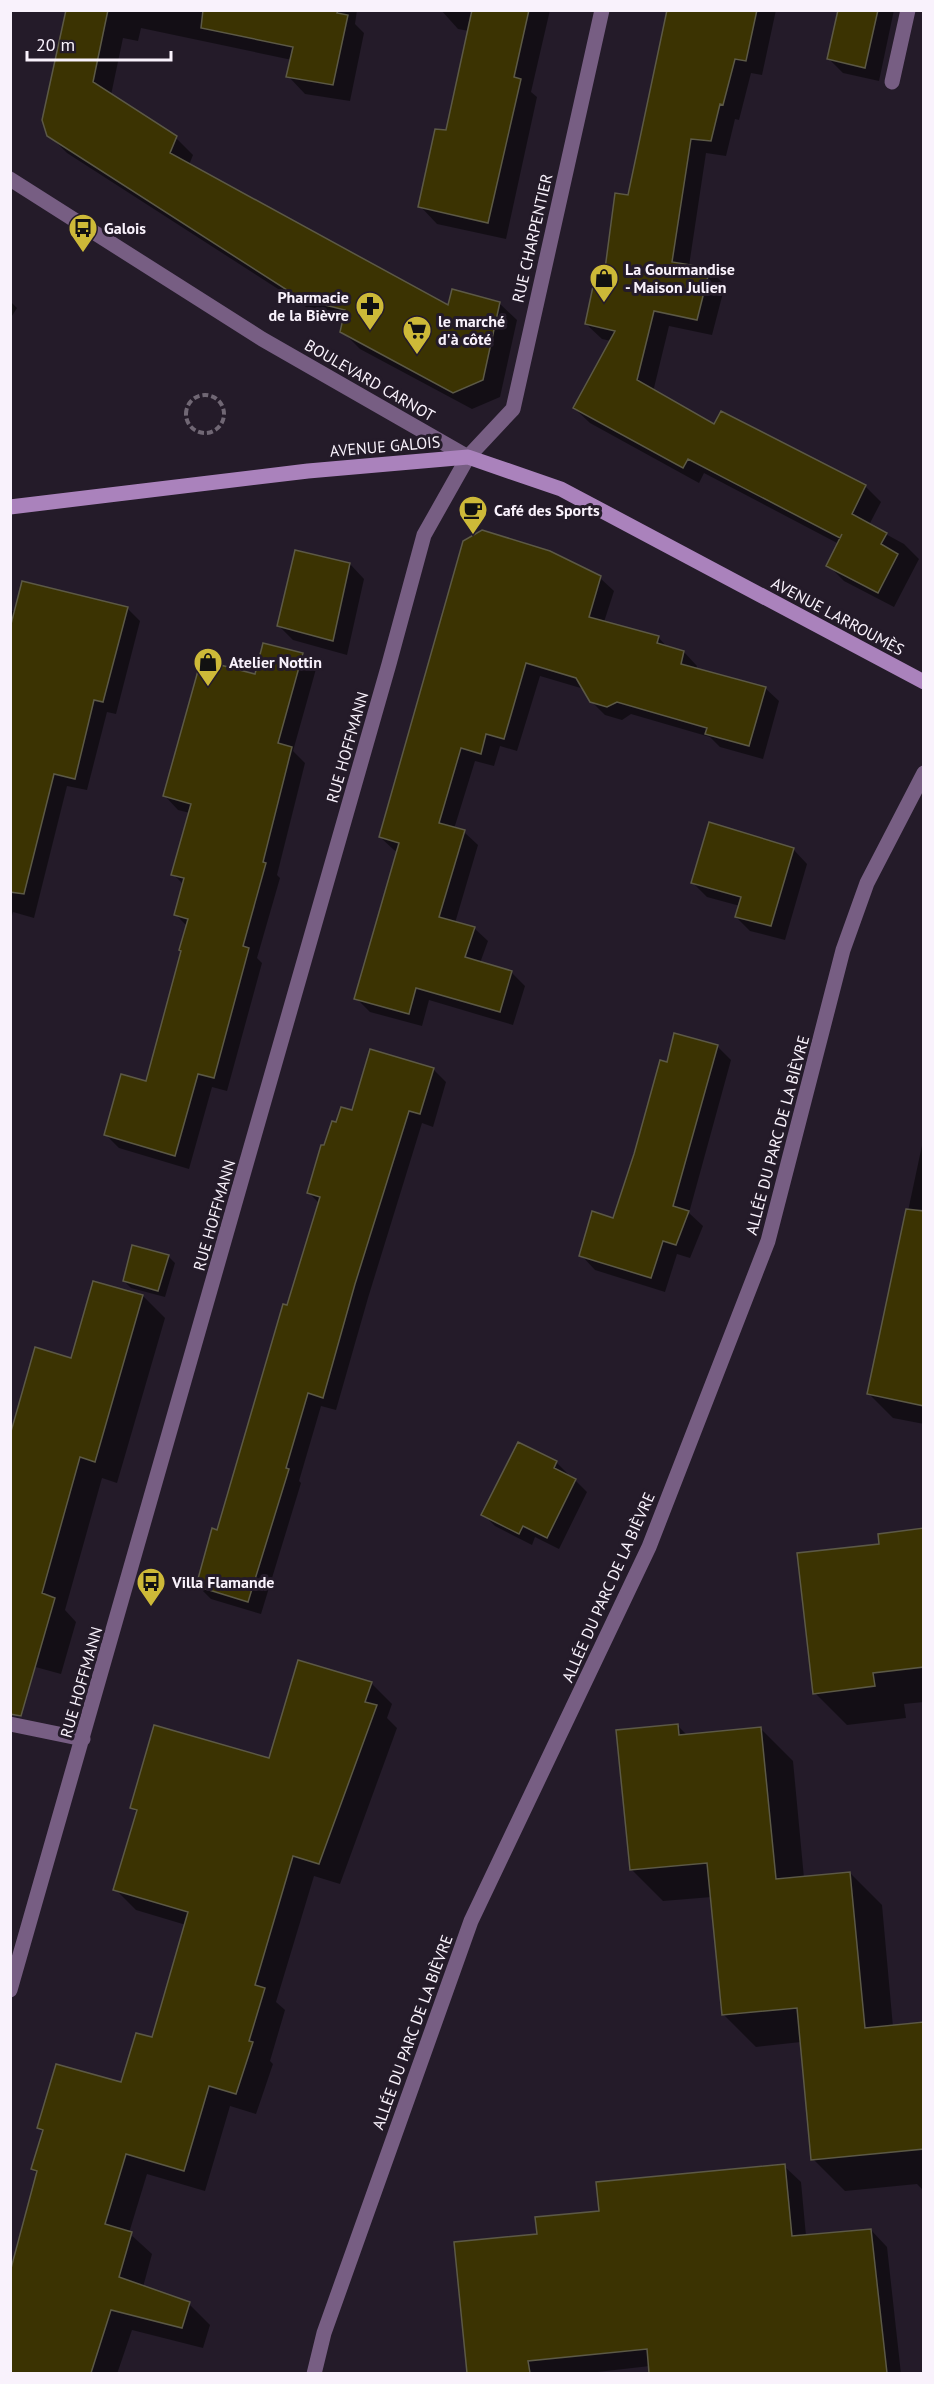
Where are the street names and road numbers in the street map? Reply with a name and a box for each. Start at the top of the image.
street label: RUE CHARPENTIER [507,172,557,304]
street label: BOULEVARD CARNOT [301,335,439,425]
street label: AVENUE GALOIS [329,431,441,461]
street label: AVENUE LARROUMÈS [768,573,908,659]
street label: RUE HOFFMANN [322,689,372,805]
street label: ALLÉE DU PARC DE LA BIÈVRE [741,1033,813,1237]
street label: RUE HOFFMANN [189,1157,239,1273]
street label: ALLÉE DU PARC DE LA BIÈVRE [557,1489,659,1685]
street label: RUE HOFFMANN [56,1624,106,1740]
street label: ALLÉE DU PARC DE LA BIÈVRE [367,1932,457,2132]

